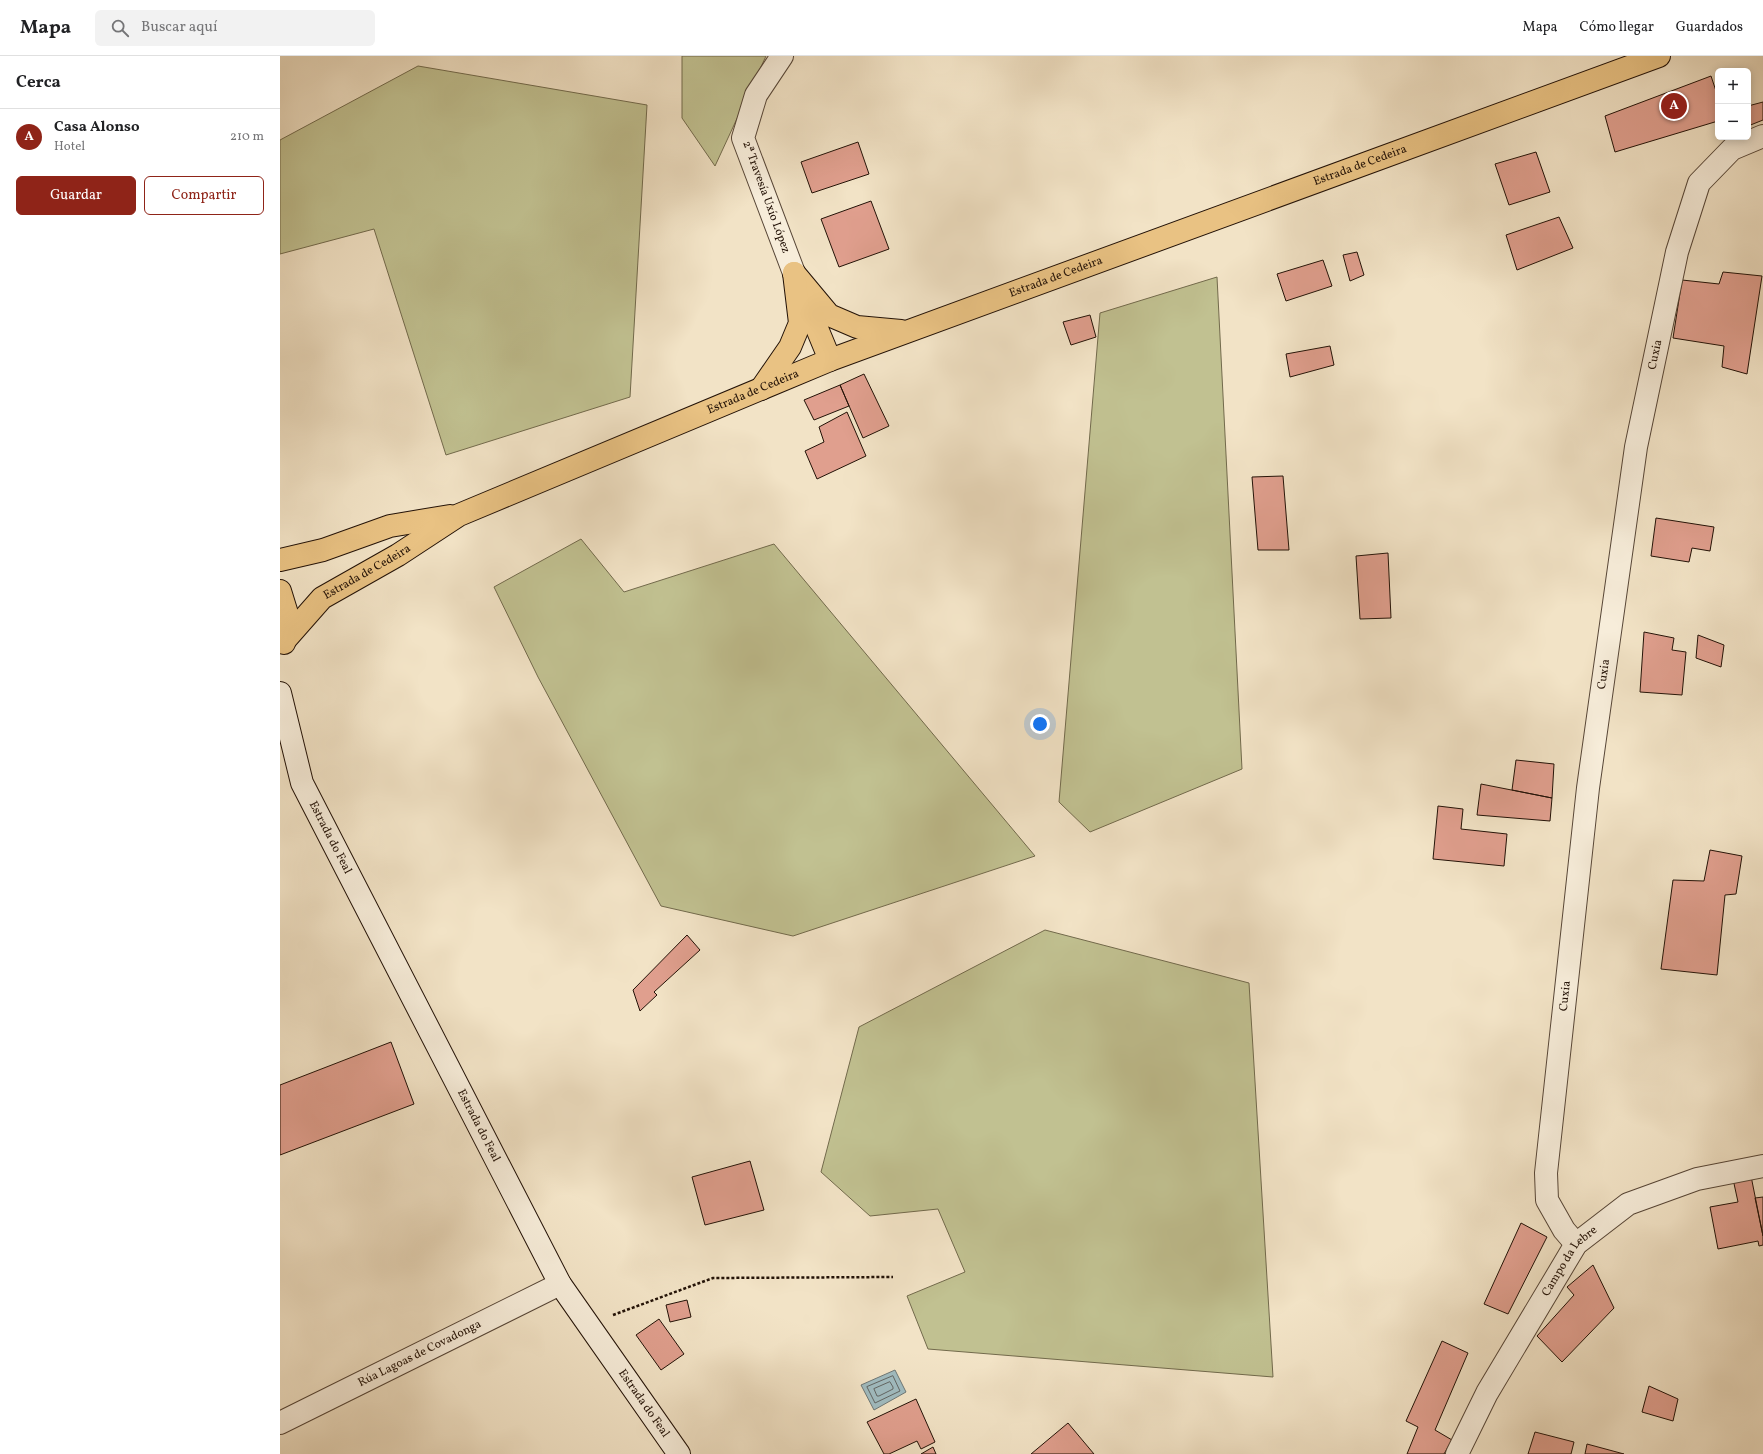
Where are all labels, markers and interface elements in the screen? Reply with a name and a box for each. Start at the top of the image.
search box [95,10,375,46]
text: Mapa [20,15,71,41]
icon: search [109,17,131,39]
text: Buscar aquí [141,17,217,38]
text: Mapa [1523,18,1558,37]
text: Cómo llegar [1580,18,1654,37]
text: Guardados [1676,18,1743,37]
map controls [1715,68,1751,140]
button: + [1715,68,1751,104]
text: Cerca [16,71,61,94]
pin: A [1661,91,1687,121]
button: − [1715,104,1751,140]
text: Casa Alonso [54,117,140,138]
text: A [24,128,34,146]
text: 210 m [230,128,264,146]
text: Hotel [54,138,85,156]
street label: 2ª Travesía Uxío López [738,139,794,255]
street label: Estrada de Cedeira [1311,141,1409,190]
button: Guardar [16,176,136,215]
button: Compartir [144,176,264,215]
street label: Estrada de Cedeira [1007,253,1105,302]
street label: Cuxia [1644,338,1666,371]
street label: Estrada de Cedeira [705,366,802,418]
street label: Estrada de Cedeira [321,541,414,604]
street label: Cuxia [1594,658,1614,691]
your location [1030,714,1050,734]
street label: Estrada do Feal [305,798,356,877]
street label: Cuxia [1556,980,1575,1012]
street label: Estrada do Feal [453,1086,504,1165]
street label: Campo da Lebre [1538,1222,1601,1300]
street label: Rúa Lagoas de Covadonga [355,1316,484,1391]
street label: Estrada do Feal [614,1366,673,1441]

